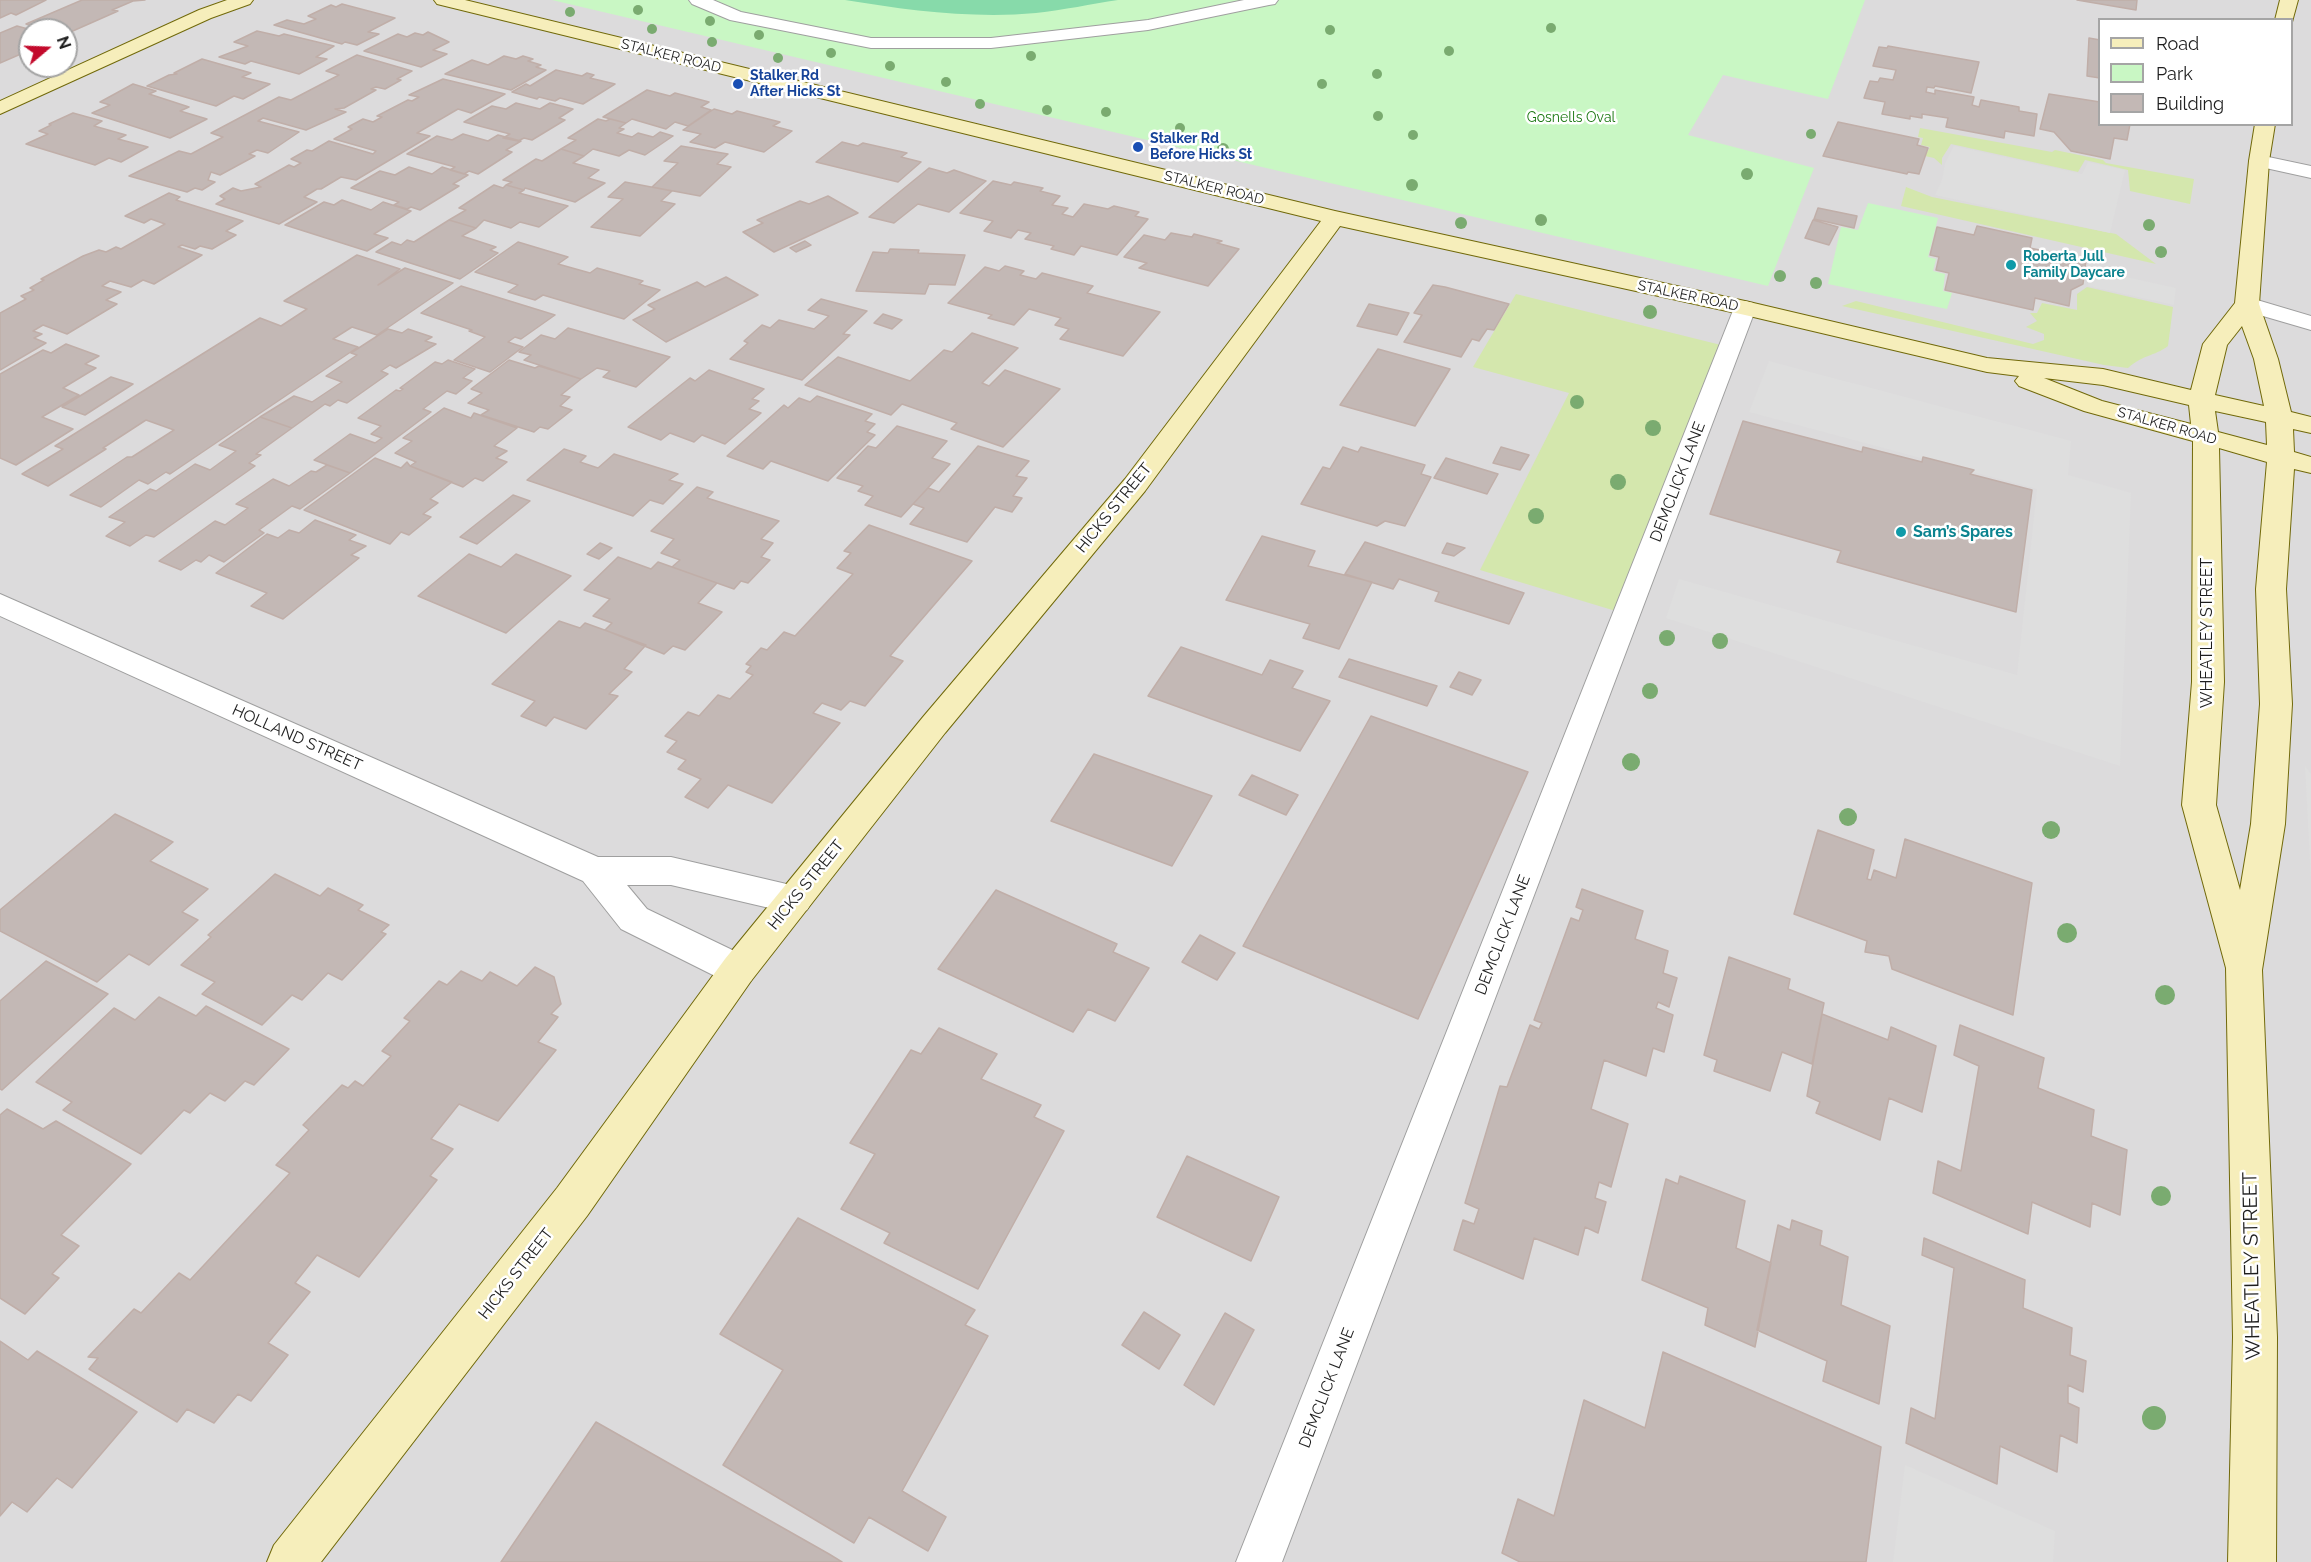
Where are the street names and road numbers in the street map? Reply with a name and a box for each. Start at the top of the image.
street label: STALKER ROAD [619,35,723,77]
street label: STALKER ROAD [1162,167,1266,209]
street label: STALKER ROAD [1636,277,1740,315]
street label: STALKER ROAD [2115,404,2219,448]
street label: DEMCLICK LANE [1646,419,1710,545]
street label: HICKS STREET [1072,459,1156,557]
street label: WHEATLEY STREET [2197,558,2217,708]
street label: HOLLAND STREET [229,701,365,775]
street label: HICKS STREET [764,836,848,934]
street label: DEMCLICK LANE [1471,872,1535,998]
street label: WHEATLEY STREET [2238,1172,2266,1360]
street label: HICKS STREET [475,1225,557,1323]
street label: DEMCLICK LANE [1295,1325,1359,1451]

